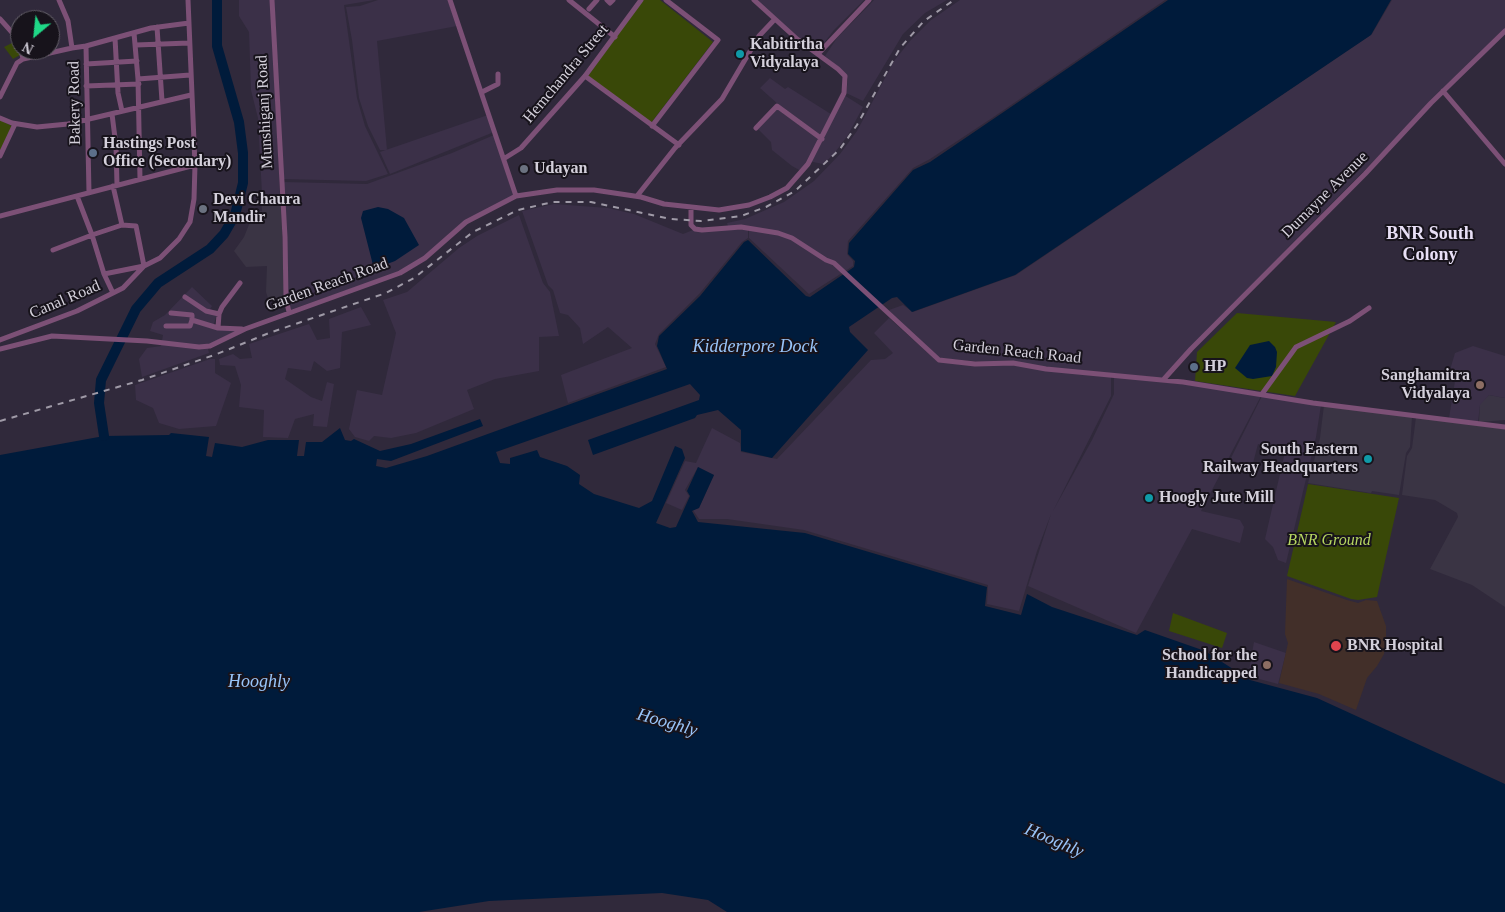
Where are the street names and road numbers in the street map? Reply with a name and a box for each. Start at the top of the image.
street label: Hemchandra Street [512,12,620,136]
street label: Munshiganj Road [252,46,278,178]
street label: Bakery Road [65,56,85,150]
street label: Dumayne Avenue [1271,141,1379,249]
street label: Garden Reach Road [254,251,400,319]
street label: Canal Road [22,275,108,325]
street label: Garden Reach Road [942,335,1092,369]

